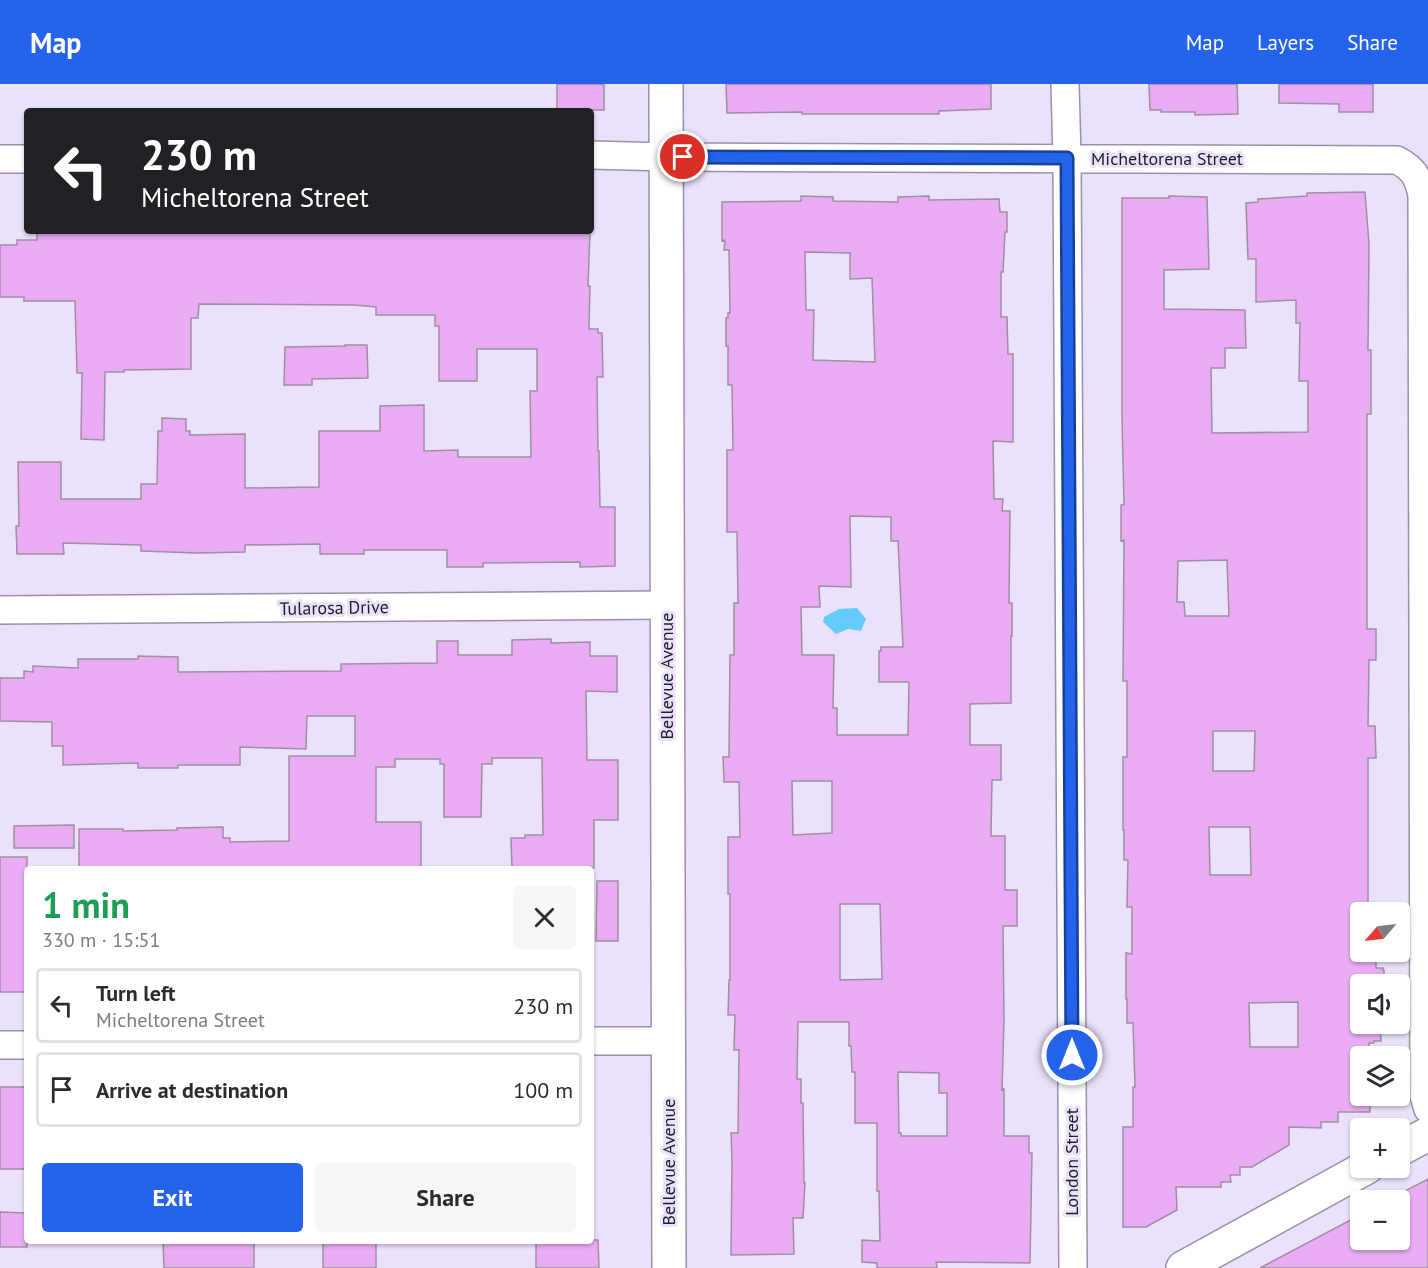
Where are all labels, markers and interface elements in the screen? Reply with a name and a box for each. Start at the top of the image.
text: Map [30,24,81,61]
text: Map [1186,29,1224,56]
text: Layers [1257,29,1314,56]
text: Share [1347,29,1398,56]
text: 230 m [141,127,257,182]
pin [657,131,708,182]
icon: left [42,132,120,210]
icon: arrive [666,140,699,173]
street label: Micheltorena Street [1091,147,1243,170]
text: Micheltorena Street [141,180,369,214]
street label: Tularosa Drive [279,595,389,620]
street label: Bellevue Avenue [655,613,678,739]
text: 1 min [42,881,130,928]
button: close [513,886,576,949]
north arrow [1350,902,1410,962]
map controls [1350,902,1410,1250]
text: 330 m · 15:51 [42,927,160,953]
button: sound [1350,974,1410,1034]
text: Turn left [96,979,176,1007]
icon: left [45,989,78,1022]
text: 230 m [513,992,573,1020]
text: Micheltorena Street [96,1007,265,1033]
position arrow [1040,1023,1104,1087]
button: layers [1350,1046,1410,1106]
icon: arrive [45,1073,78,1106]
text: Arrive at destination [96,1076,288,1104]
text: 100 m [513,1076,573,1104]
street label: Bellevue Avenue [657,1099,680,1225]
street label: London Street [1060,1108,1083,1216]
button: + [1350,1118,1410,1178]
button: Exit [42,1163,303,1232]
button: Share [315,1163,576,1232]
button: − [1350,1190,1410,1250]

